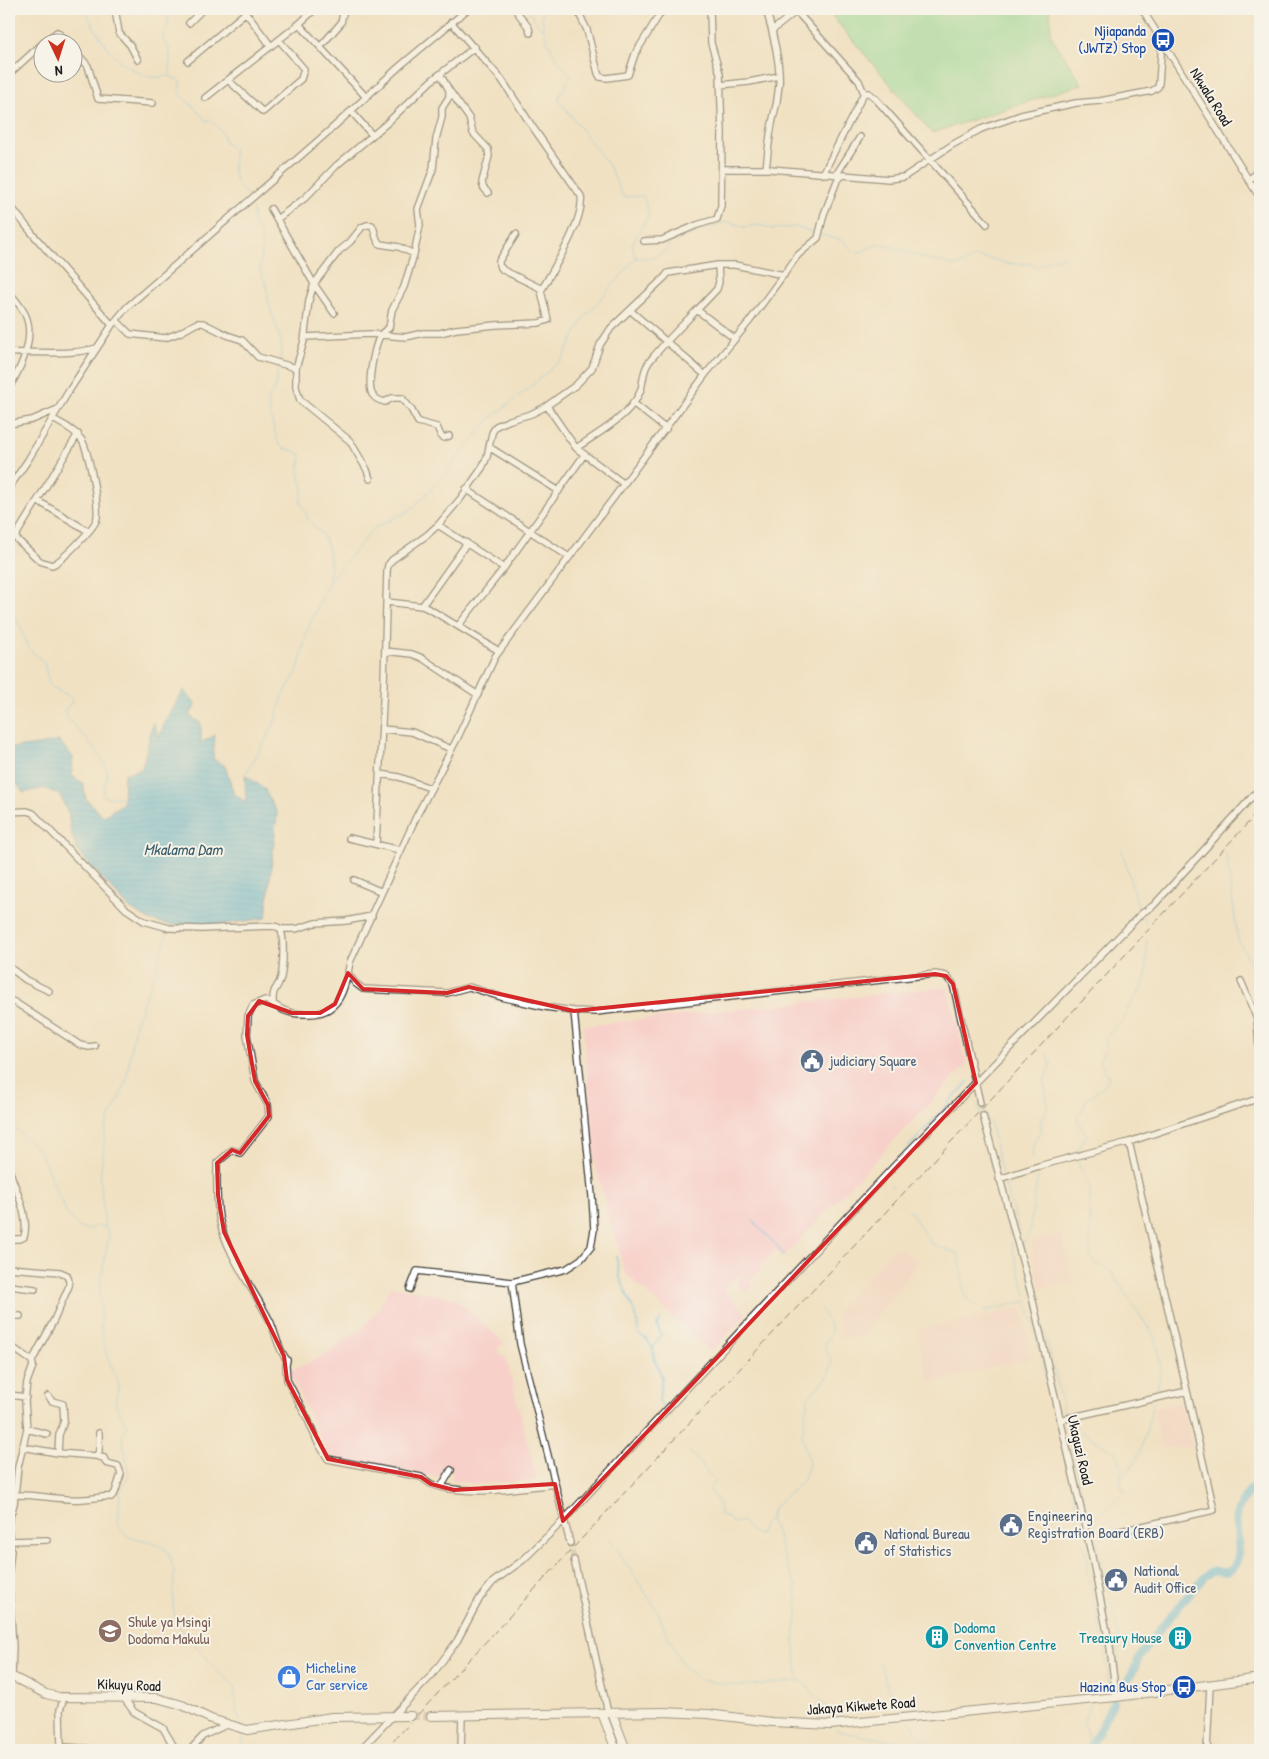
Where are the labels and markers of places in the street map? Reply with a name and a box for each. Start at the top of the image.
place label: Njiapanda (JWTZ) Stop [1078,20,1147,58]
bus stop icon: Njiapanda (JWTZ) Stop [1150,27,1176,53]
public building icon: judiciary Square [799,1048,825,1074]
place label: judiciary Square [828,1050,917,1071]
place label: Engineering Registration Board (ERB) [1028,1505,1164,1543]
public building icon: Engineering Registration Board (ERB) [998,1512,1024,1538]
place label: National Bureau of Statistics [884,1523,970,1561]
public building icon: National Bureau of Statistics [853,1530,879,1556]
place label: National Audit Office [1134,1560,1197,1598]
public building icon: National Audit Office [1103,1567,1129,1593]
place label: Shule ya Msingi Dodoma Makulu [128,1611,211,1649]
place label: Dodoma Convention Centre [954,1617,1056,1655]
school or university icon: Shule ya Msingi Dodoma Makulu [97,1618,123,1644]
building icon: Dodoma Convention Centre [924,1624,950,1650]
building icon: Treasury House [1167,1625,1193,1651]
place label: Treasury House [1079,1627,1162,1648]
place label: Micheline Car service [306,1657,368,1695]
shop icon: Micheline Car service [276,1664,302,1690]
bus stop icon: Hazina Bus Stop [1171,1674,1197,1700]
place label: Hazina Bus Stop [1080,1676,1167,1697]

